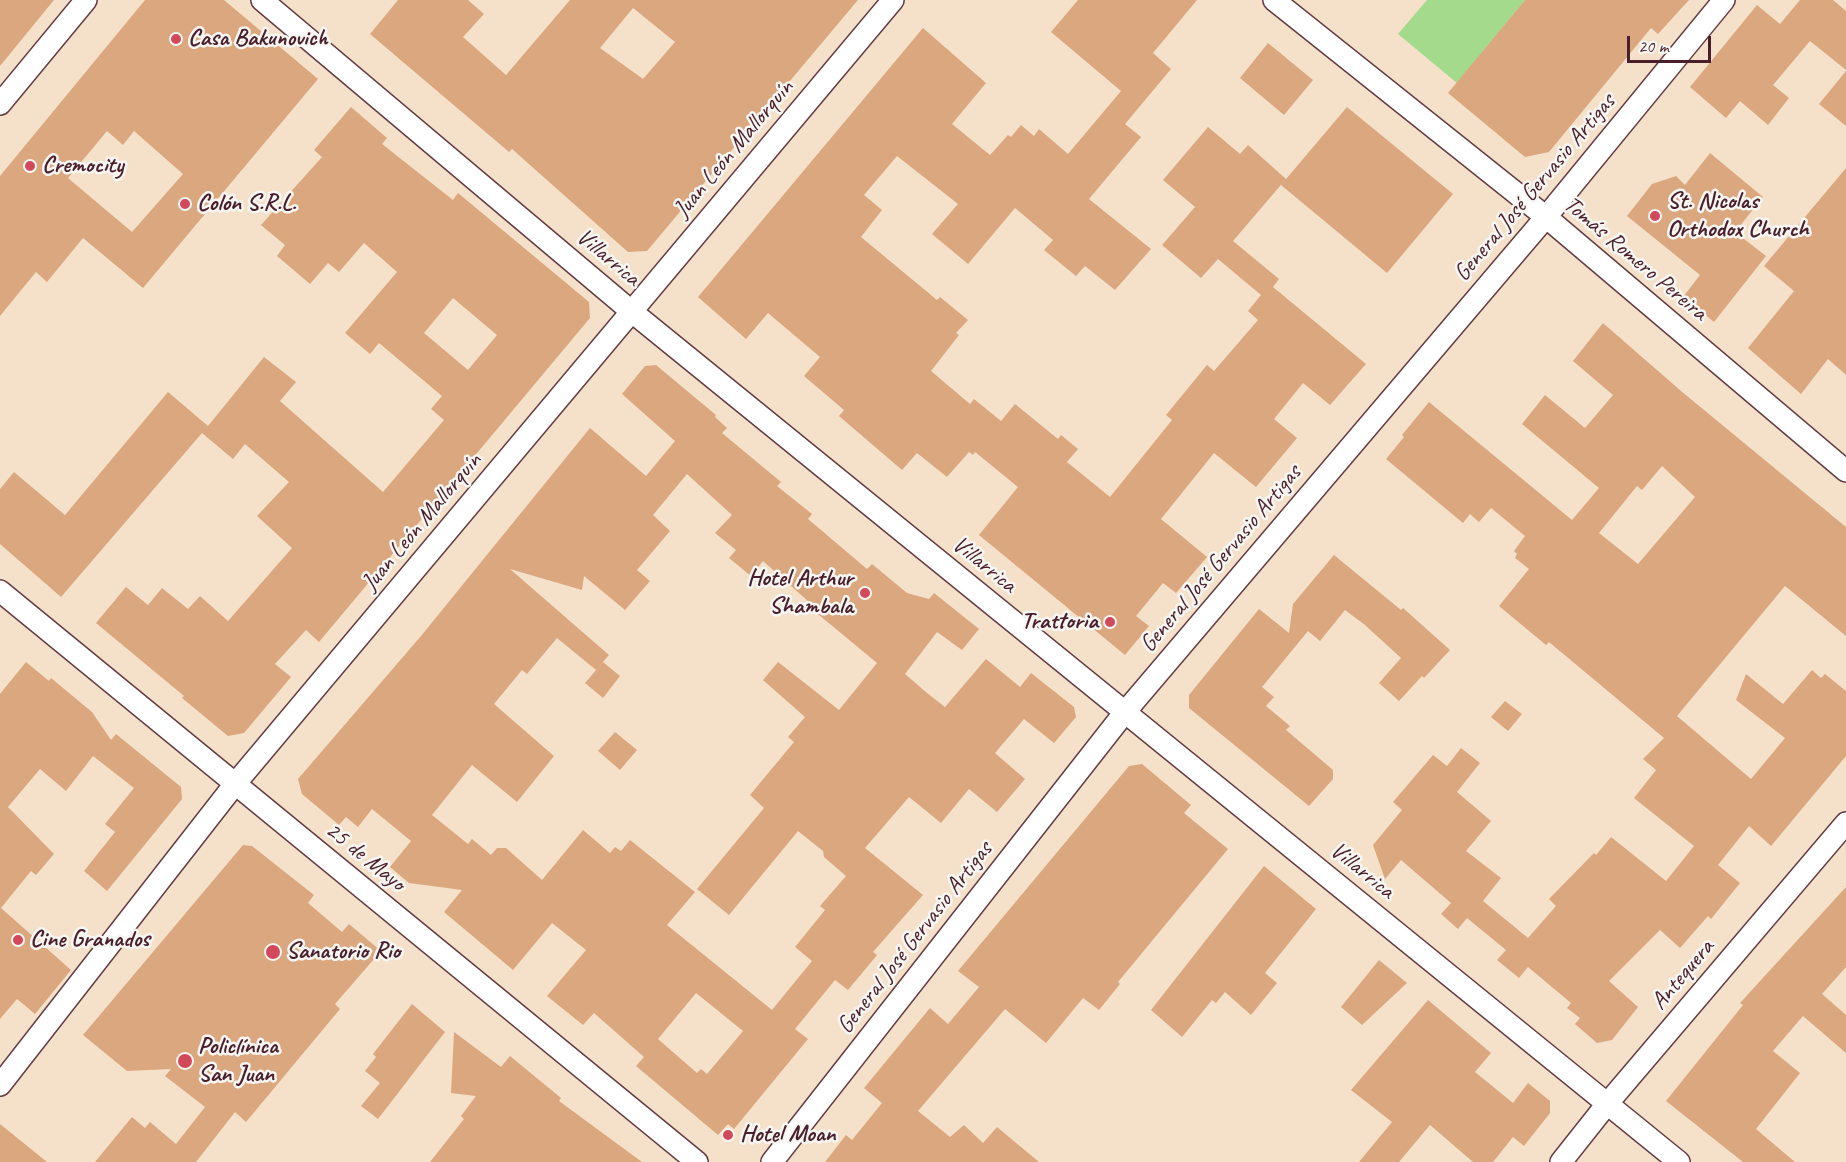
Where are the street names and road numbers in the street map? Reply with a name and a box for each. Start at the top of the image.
street label: Juan León Mallorquín [668,74,800,224]
street label: General José Gervasio Artigas [1448,88,1622,288]
street label: Tomás Romero Pereira [1557,190,1713,328]
street label: Villarrica [570,223,646,293]
street label: Juan León Mallorquín [356,447,488,597]
street label: General José Gervasio Artigas [1134,459,1308,659]
street label: Villarrica [946,530,1022,600]
street label: 25 de Mayo [319,816,411,898]
street label: General José Gervasio Artigas [831,836,999,1040]
street label: Villarrica [1324,836,1400,906]
street label: Antequera [1645,934,1721,1016]

